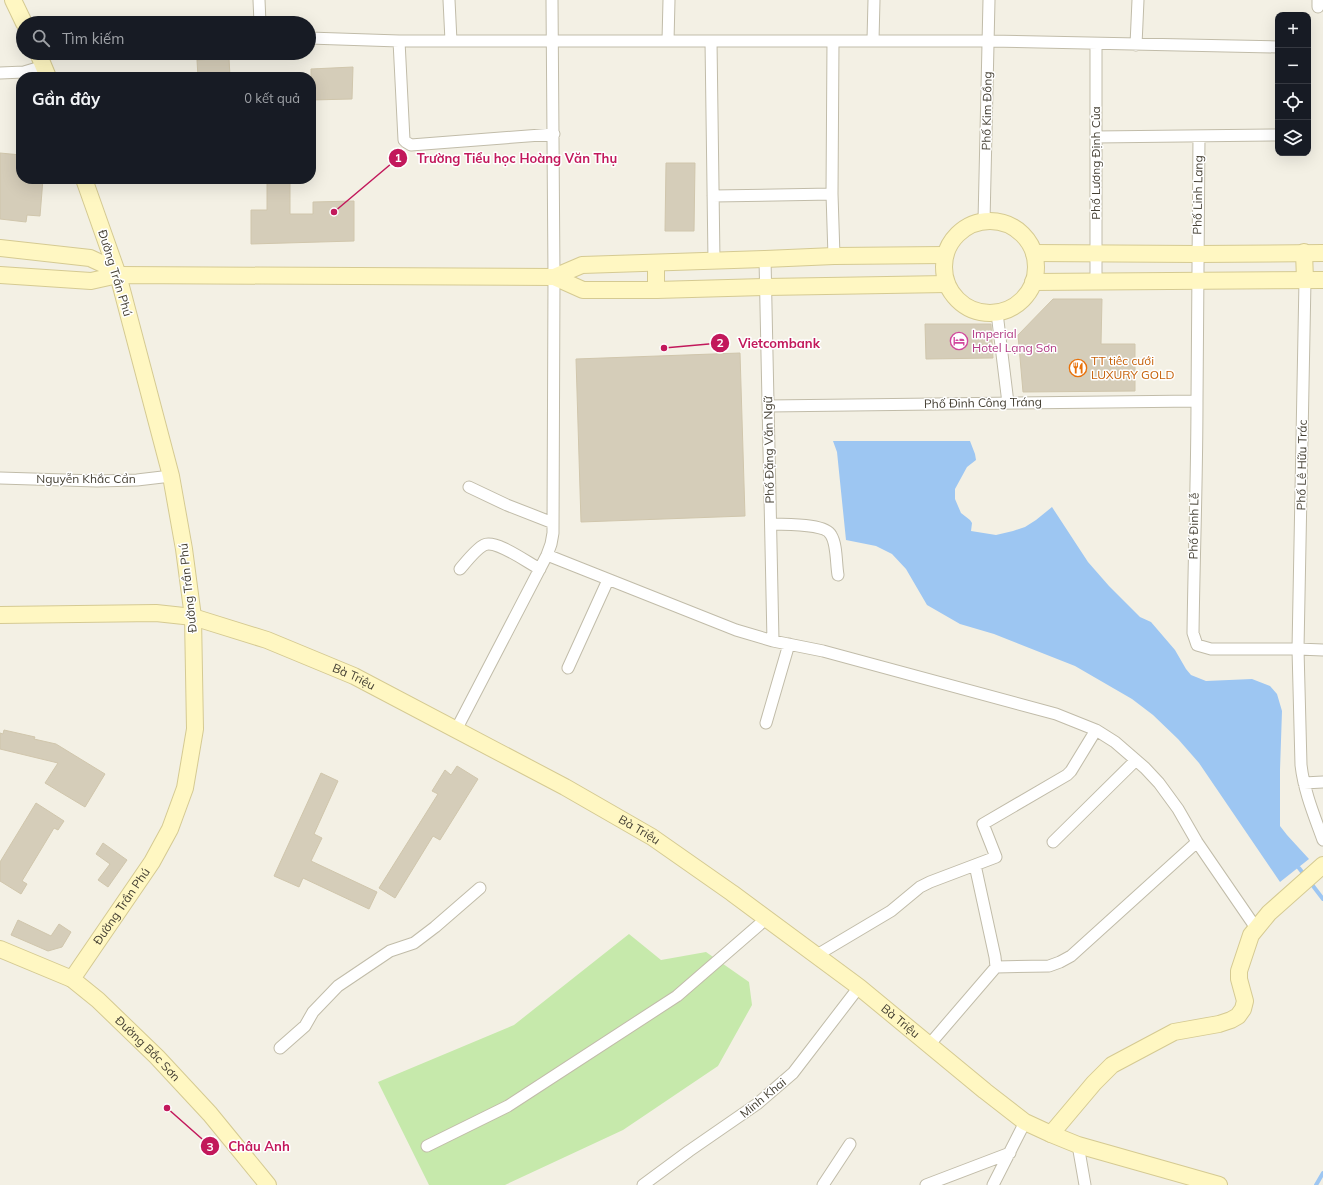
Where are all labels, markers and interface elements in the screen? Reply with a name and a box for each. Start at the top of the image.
map controls [1275,12,1311,156]
button: + [1275,12,1311,48]
search box [16,16,316,60]
icon: search [30,27,52,49]
text: Tìm kiếm [62,29,124,48]
button: − [1275,48,1311,84]
street label: Phố Kim Đồng [978,71,995,151]
button: locate [1275,84,1311,120]
text: Gần đây [32,88,100,109]
text: 0 kết quả [244,90,300,106]
street label: Phố Lương Định Của [1088,106,1103,220]
button: layers [1275,120,1311,156]
callout: Trường Tiểu học Hoàng Văn Thụ [388,146,625,171]
text: 1 [394,150,402,165]
text: Trường Tiểu học Hoàng Văn Thụ [417,150,617,166]
street label: Phố Linh Lang [1189,155,1206,235]
street label: Đường Trần Phú [95,228,136,318]
place label: Imperial Hotel Lạng Sơn [972,326,1057,355]
callout: Vietcombank [710,331,827,356]
hotel icon: Imperial Hotel Lạng Sơn [949,331,969,351]
text: 2 [716,335,724,350]
text: Vietcombank [737,335,821,351]
place label: TT tiêc cưới LUXURY GOLD [1091,353,1175,382]
restaurant icon: TT tiêc cưới LUXURY GOLD [1068,358,1088,378]
street label: Phố Đinh Công Tráng [924,394,1042,411]
street label: Phố Đặng Văn Ngữ [760,395,777,504]
street label: Phố Lê Hữu Trác [1293,419,1310,511]
street label: Nguyễn Khắc Cần [36,471,136,486]
street label: Phố Đinh Lễ [1185,492,1202,560]
street label: Đường Trần Phú [175,543,200,634]
street label: Bà Triệu [330,660,378,693]
street label: Bà Triệu [616,811,663,847]
street label: Đường Trần Phú [90,865,153,947]
street label: Bà Triệu [878,1001,923,1041]
street label: Đường Bắc Sơn [112,1013,184,1084]
street label: Minh Khai [737,1074,789,1121]
callout: Châu Anh [200,1134,298,1159]
text: Châu Anh [228,1138,290,1154]
text: 3 [206,1139,214,1154]

